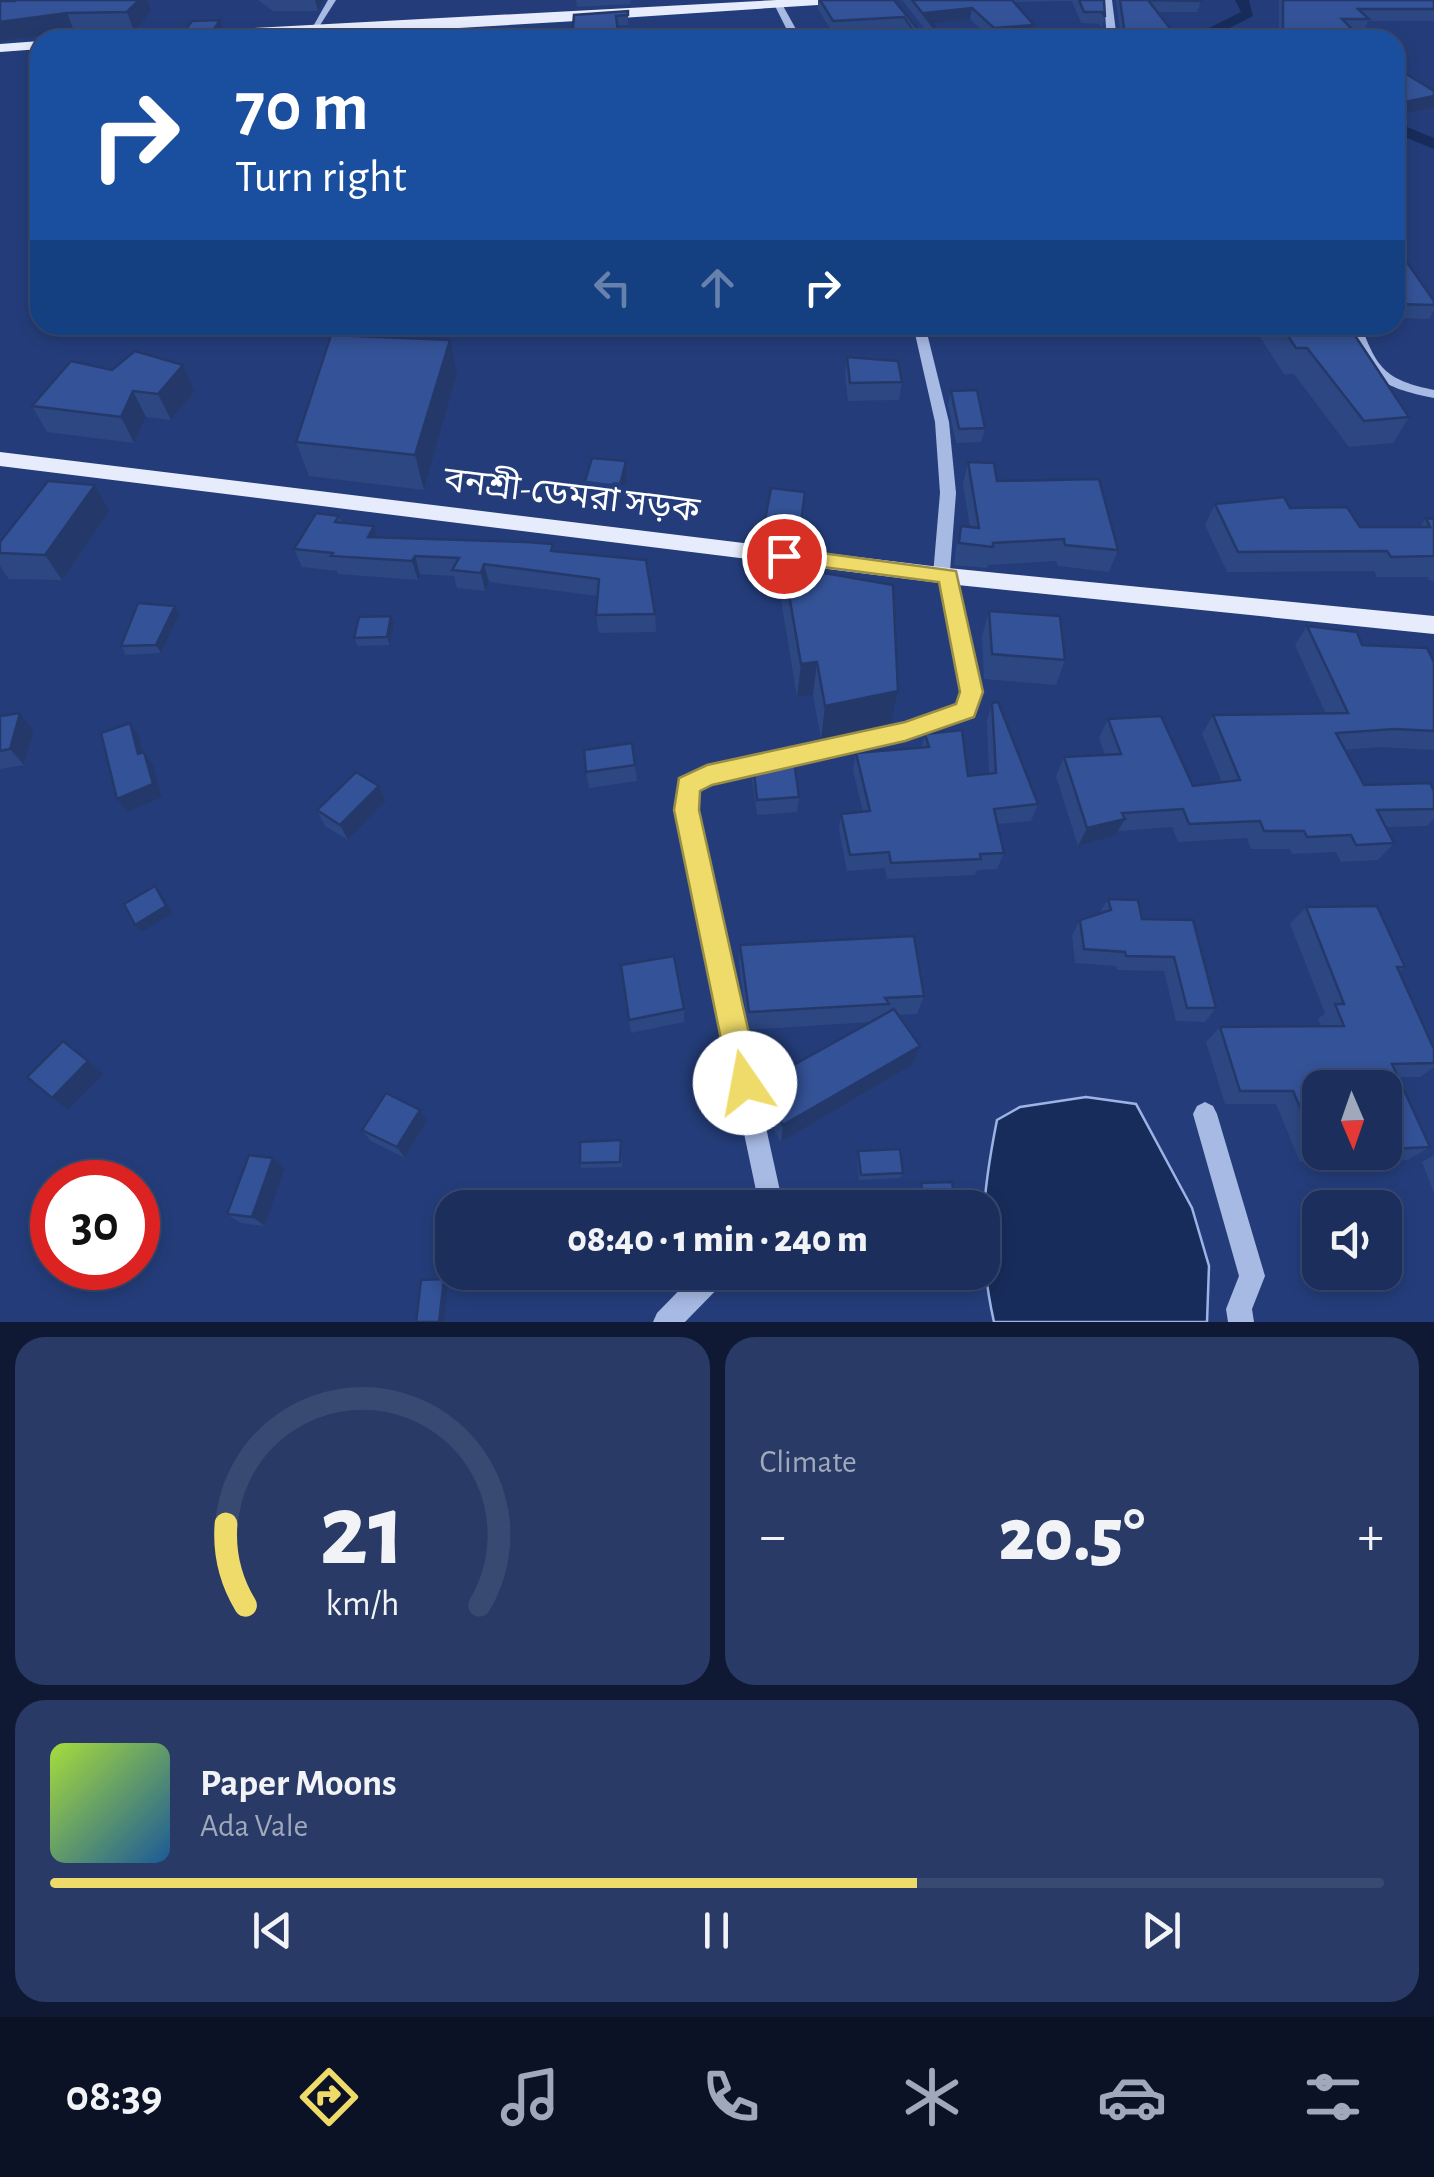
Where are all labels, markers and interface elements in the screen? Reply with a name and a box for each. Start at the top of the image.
icon: right [70,70,200,200]
text: 70 m [235,73,369,143]
text: Turn right [235,155,407,200]
icon: left [585,260,640,315]
icon: ahead [690,260,745,315]
icon: right [795,260,850,315]
street label: বনশ্রী-ডেমরা সড়ক [441,458,703,529]
pin [742,514,827,599]
icon: arrive [757,529,812,584]
position arrow [693,1031,797,1135]
north arrow [1302,1070,1402,1170]
map controls [1302,1070,1402,1290]
speed limit sign: 30 [30,1160,160,1290]
button: sound [1302,1190,1402,1290]
text: 08:40 · 1 min · 240 m [567,1221,868,1259]
text: Climate [760,1446,857,1478]
text: 21 [319,1480,405,1584]
text: 20.5° [998,1499,1145,1574]
text: − [760,1509,786,1564]
text: + [1358,1509,1384,1564]
text: km/h [325,1586,399,1622]
text: Paper Moons [200,1765,397,1803]
text: Ada Vale [200,1810,308,1842]
icon: previous [245,1903,300,1958]
icon: pause [689,1903,744,1958]
icon: next [1134,1903,1189,1958]
icon: directions [294,2062,364,2132]
icon: music [495,2062,565,2132]
icon: phone [696,2062,766,2132]
icon: climate [897,2062,967,2132]
icon: car [1097,2062,1167,2132]
icon: filters [1298,2062,1368,2132]
text: 08:39 [65,2074,163,2119]

